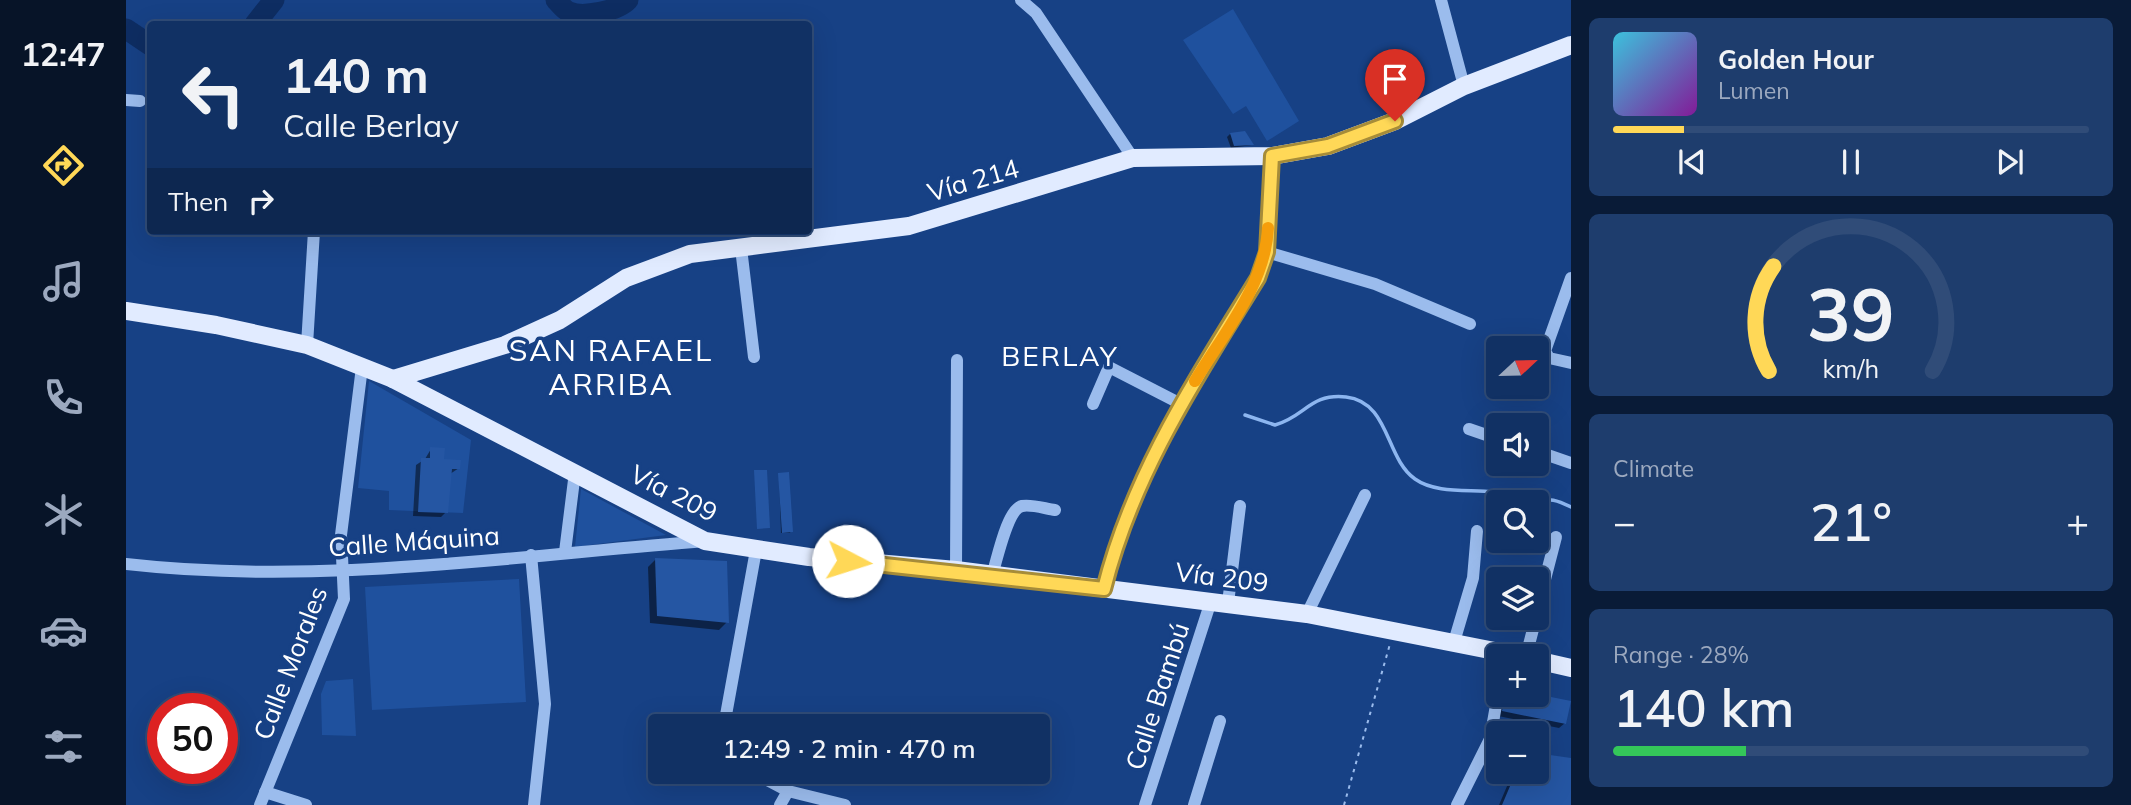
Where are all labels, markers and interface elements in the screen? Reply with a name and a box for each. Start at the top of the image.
text: 12:47 [21,34,105,74]
text: Golden Hour [1718,43,1874,76]
text: 140 m [283,44,429,105]
icon: left [168,49,259,140]
pin [1365,49,1425,121]
icon: arrive [1376,60,1414,98]
text: Lumen [1718,76,1790,105]
text: Calle Berlay [283,105,459,145]
icon: directions [39,141,88,190]
icon: previous [1673,143,1711,181]
icon: pause [1832,143,1870,181]
icon: next [1991,143,2029,181]
street label: Vía 214 [923,151,1023,209]
icon: right [242,182,280,220]
text: Then [168,185,228,218]
icon: music [39,257,88,306]
text: 39 [1807,268,1895,359]
district label: SAN RAFAEL ARRIBA [509,331,713,403]
north arrow [1486,336,1549,399]
map controls [1486,336,1549,784]
district label: BERLAY [1001,338,1119,373]
text: km/h [1823,352,1879,383]
icon: phone [39,373,88,422]
button: sound [1486,413,1549,476]
text: Climate [1613,454,1694,483]
street label: Vía 209 [625,457,723,529]
text: 21° [1810,489,1892,554]
icon: climate [39,490,88,539]
button: search [1486,490,1549,553]
text: − [1613,498,1636,546]
text: + [2066,498,2089,546]
street label: Calle Máquina [327,519,501,563]
position arrow [811,524,885,598]
street label: Vía 209 [1174,555,1270,599]
button: layers [1486,567,1549,630]
street label: Calle Morales [246,582,334,744]
icon: car [39,606,88,655]
street label: Calle Bambú [1118,618,1196,774]
text: Range · 28% [1613,640,1749,669]
button: + [1486,644,1549,707]
text: 140 km [1613,675,1794,740]
speed limit sign: 50 [147,693,238,784]
button: − [1486,721,1549,784]
icon: filters [39,722,88,771]
text: 12:49 · 2 min · 470 m [722,732,976,765]

